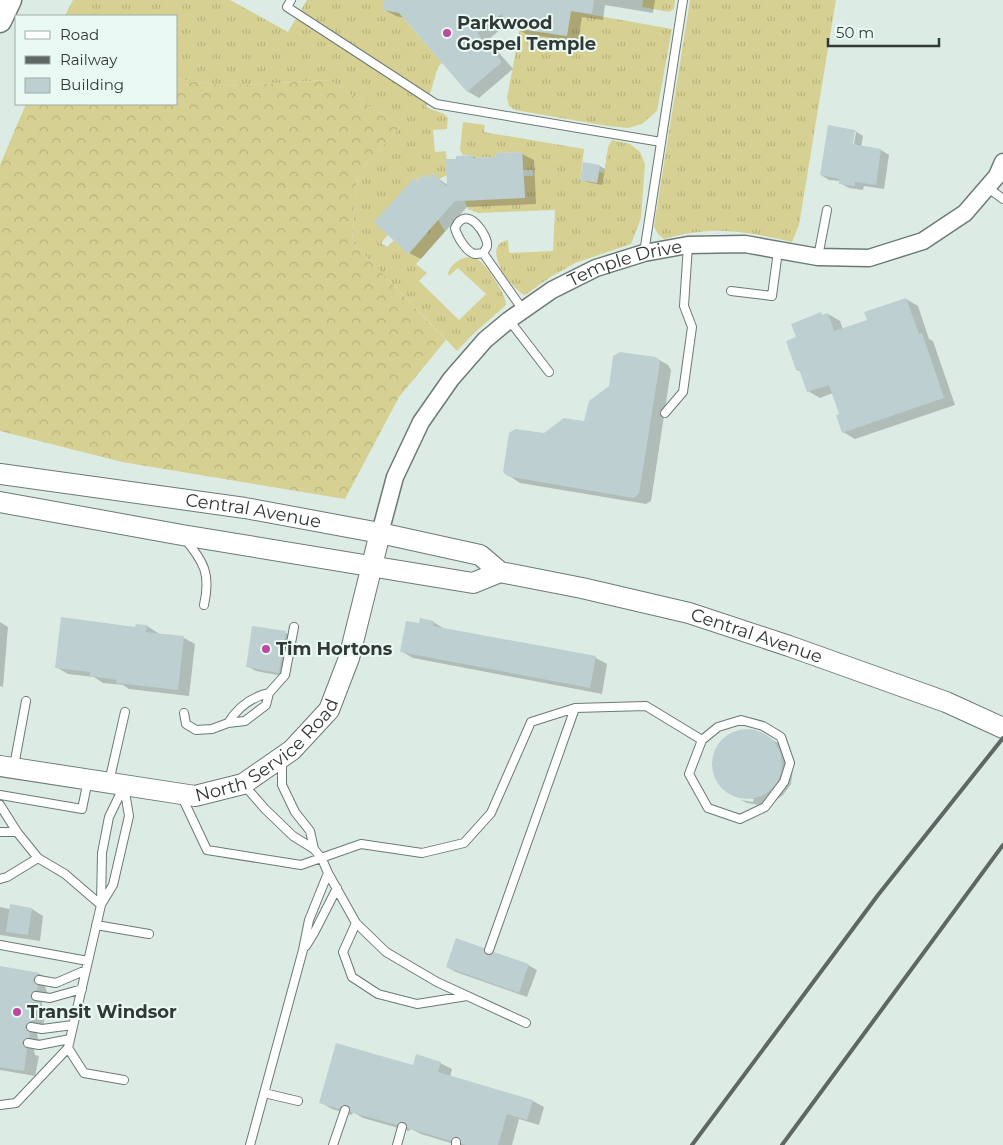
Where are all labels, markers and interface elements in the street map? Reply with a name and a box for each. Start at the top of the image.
place label: Parkwood Gospel Temple [457,12,596,55]
legend [15,15,178,105]
scale bar [828,15,939,47]
text: 50 m [836,23,874,42]
text: Road [60,25,99,44]
marker: Parkwood Gospel Temple [441,27,453,39]
text: Railway [60,50,118,69]
text: Building [60,75,124,94]
street label: Temple Drive [564,235,684,291]
street label: Central Avenue [184,489,323,533]
street label: Central Avenue [688,603,825,668]
place label: Tim Hortons [276,638,393,660]
marker: Tim Hortons [260,643,272,655]
street label: North Service Road [193,696,343,807]
place label: Transit Windsor [27,1001,177,1023]
marker: Transit Windsor [11,1006,23,1018]

